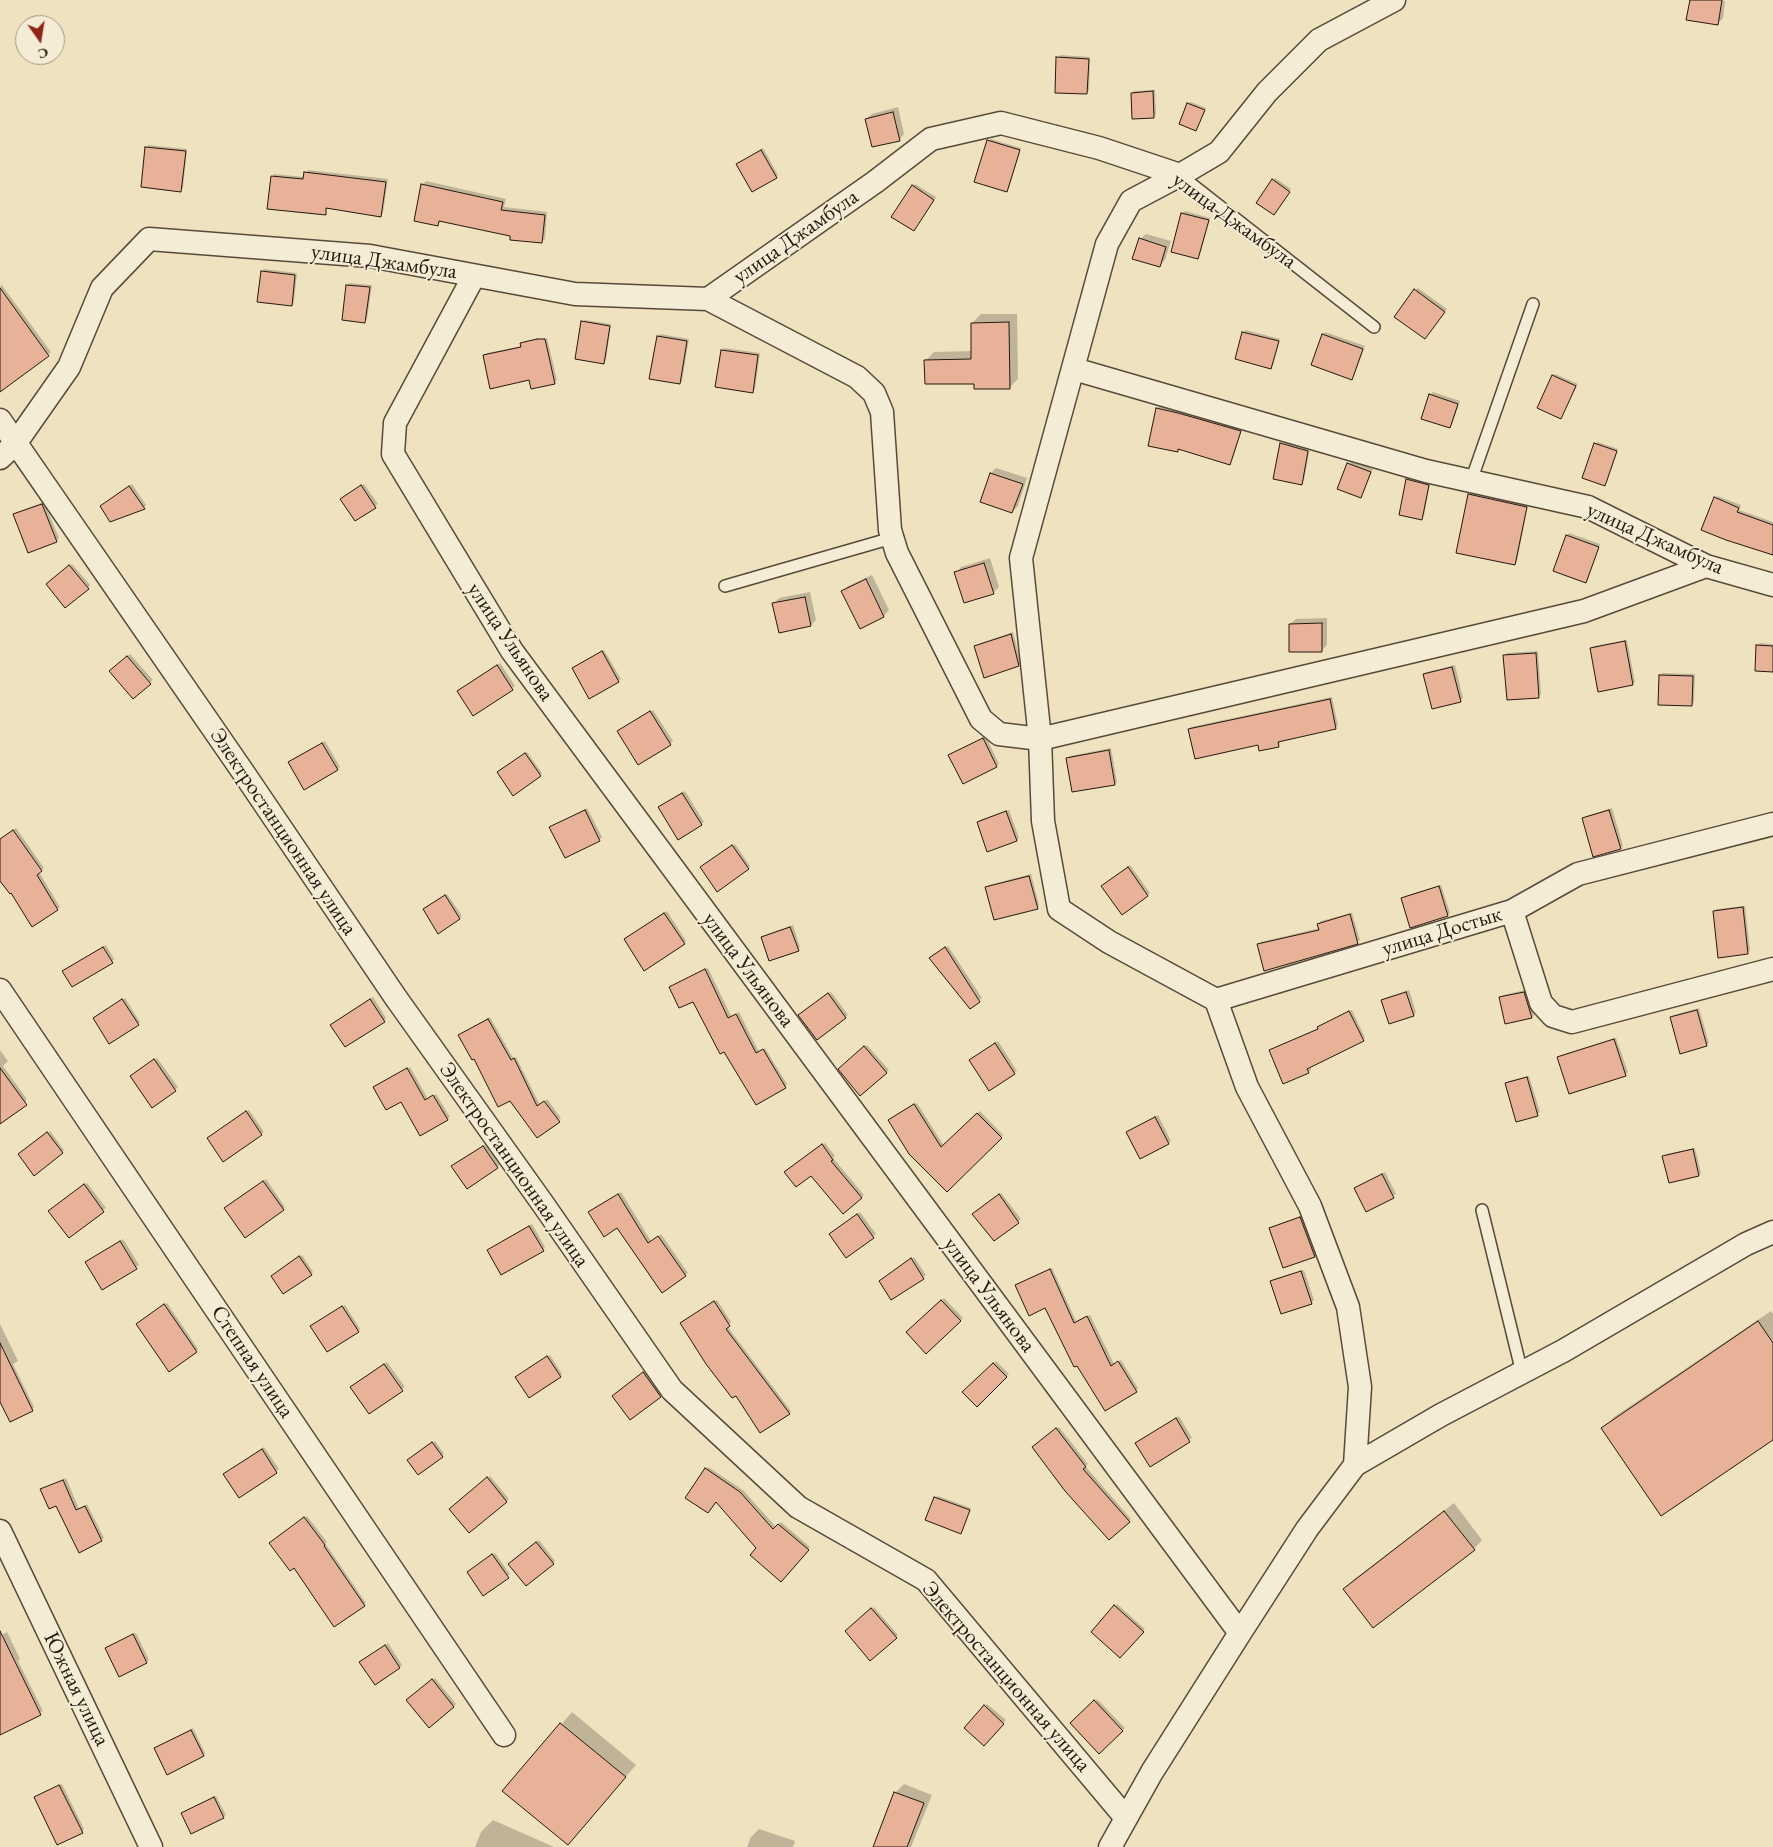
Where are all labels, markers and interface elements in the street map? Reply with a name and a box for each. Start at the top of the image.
north arrow [15,15,65,65]
text: С [36,44,50,64]
street label: улица Джамбула [1167,167,1301,275]
street label: улица Джамбула [728,184,864,290]
street label: улица Джамбула [309,239,459,285]
street label: улица Джамбула [1582,497,1728,581]
street label: улица Ульянова [461,578,559,706]
street label: Электростанционная улица [204,723,362,941]
street label: улица Достык [1379,901,1505,963]
street label: улица Ульянова [696,907,800,1033]
street label: Электростанционная улица [433,1057,595,1273]
street label: улица Ульянова [937,1232,1041,1358]
street label: Степная улица [205,1301,299,1423]
street label: Электростанционная улица [916,1576,1096,1778]
street label: Южная улица [37,1628,115,1750]

